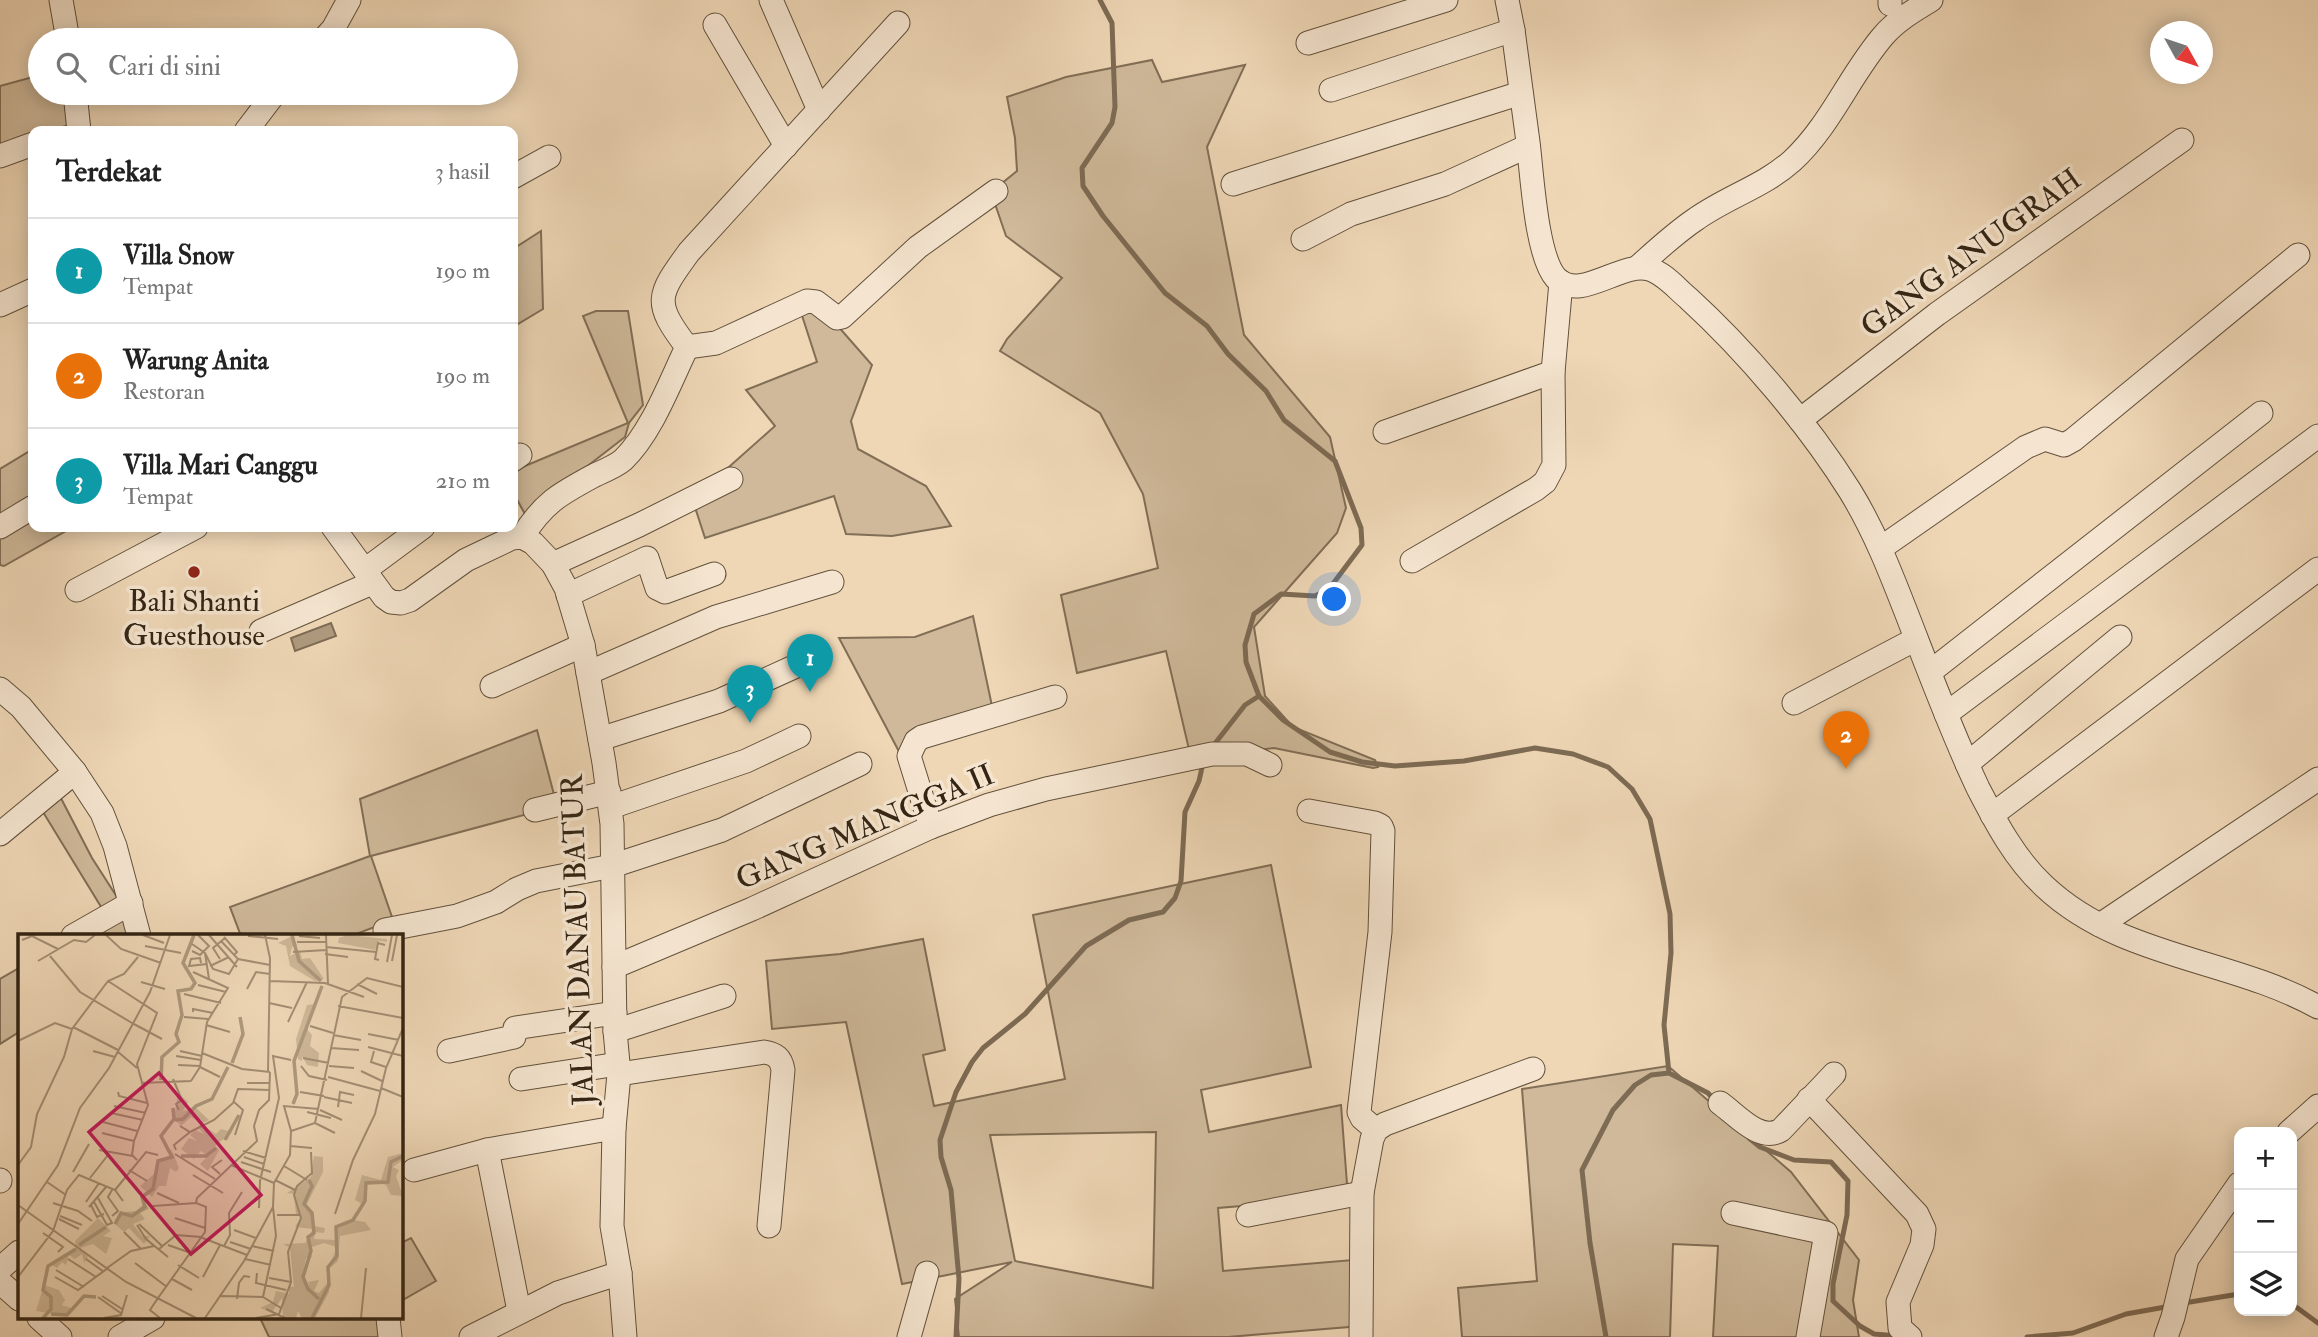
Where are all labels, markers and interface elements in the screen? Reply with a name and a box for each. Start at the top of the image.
north arrow [2150,21,2213,84]
search box [28,28,518,105]
icon: search [52,48,90,86]
text: Cari di sini [108,51,221,83]
text: Terdekat [56,153,161,190]
text: 3 hasil [435,157,490,186]
street label: GANG ANUGRAH [1854,161,2088,345]
text: Villa Snow [123,240,234,272]
text: 1 [75,256,83,285]
text: 190 m [436,256,490,285]
text: Tempat [123,272,193,301]
text: Warung Anita [123,345,268,377]
text: 2 [73,361,85,390]
text: 190 m [436,361,490,390]
text: Restoran [123,377,205,406]
text: Villa Mari Canggu [123,450,318,482]
text: 3 [75,466,83,495]
text: 210 m [436,466,490,495]
text: Tempat [123,482,193,511]
marker: Bali Shanti Guesthouse [186,564,202,580]
your location [1317,582,1351,616]
place label: Bali Shanti Guesthouse [123,583,265,654]
pin: 1 [787,634,833,692]
pin: 3 [727,665,773,723]
pin: 2 [1823,711,1869,769]
street label: GANG MANGGA II [730,756,1000,898]
street label: JALAN DANAU BATUR [554,772,602,1107]
inset map [18,934,402,1320]
map controls [2234,1127,2297,1316]
button: + [2234,1127,2297,1190]
button: − [2234,1190,2297,1253]
button: layers [2234,1253,2297,1316]

